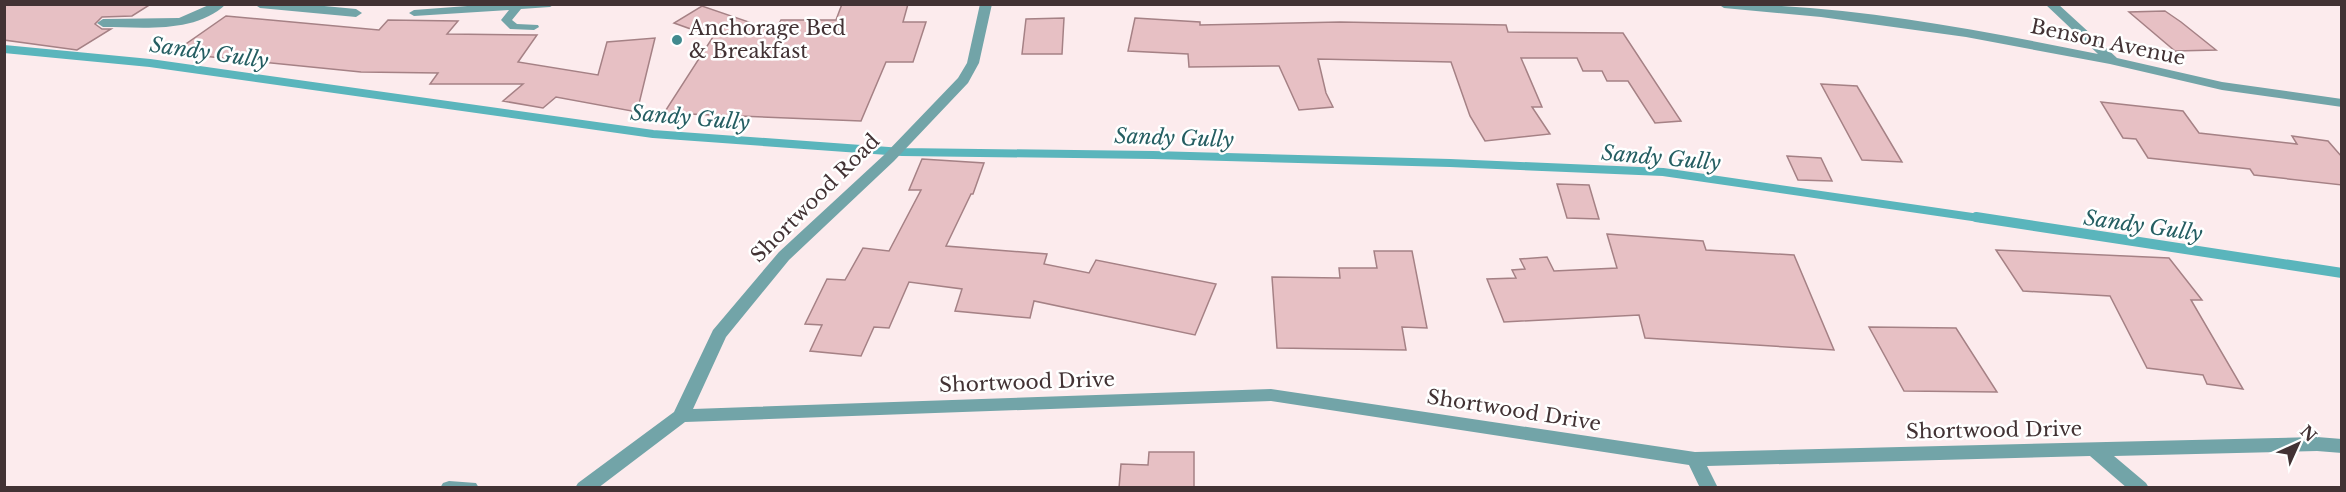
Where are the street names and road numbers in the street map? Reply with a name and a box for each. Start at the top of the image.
street label: Benson Avenue [2028,14,2188,70]
street label: Shortwood Road [746,129,884,267]
street label: Shortwood Drive [939,367,1115,397]
street label: Shortwood Drive [1425,384,1603,436]
street label: Shortwood Drive [1906,416,2082,444]

